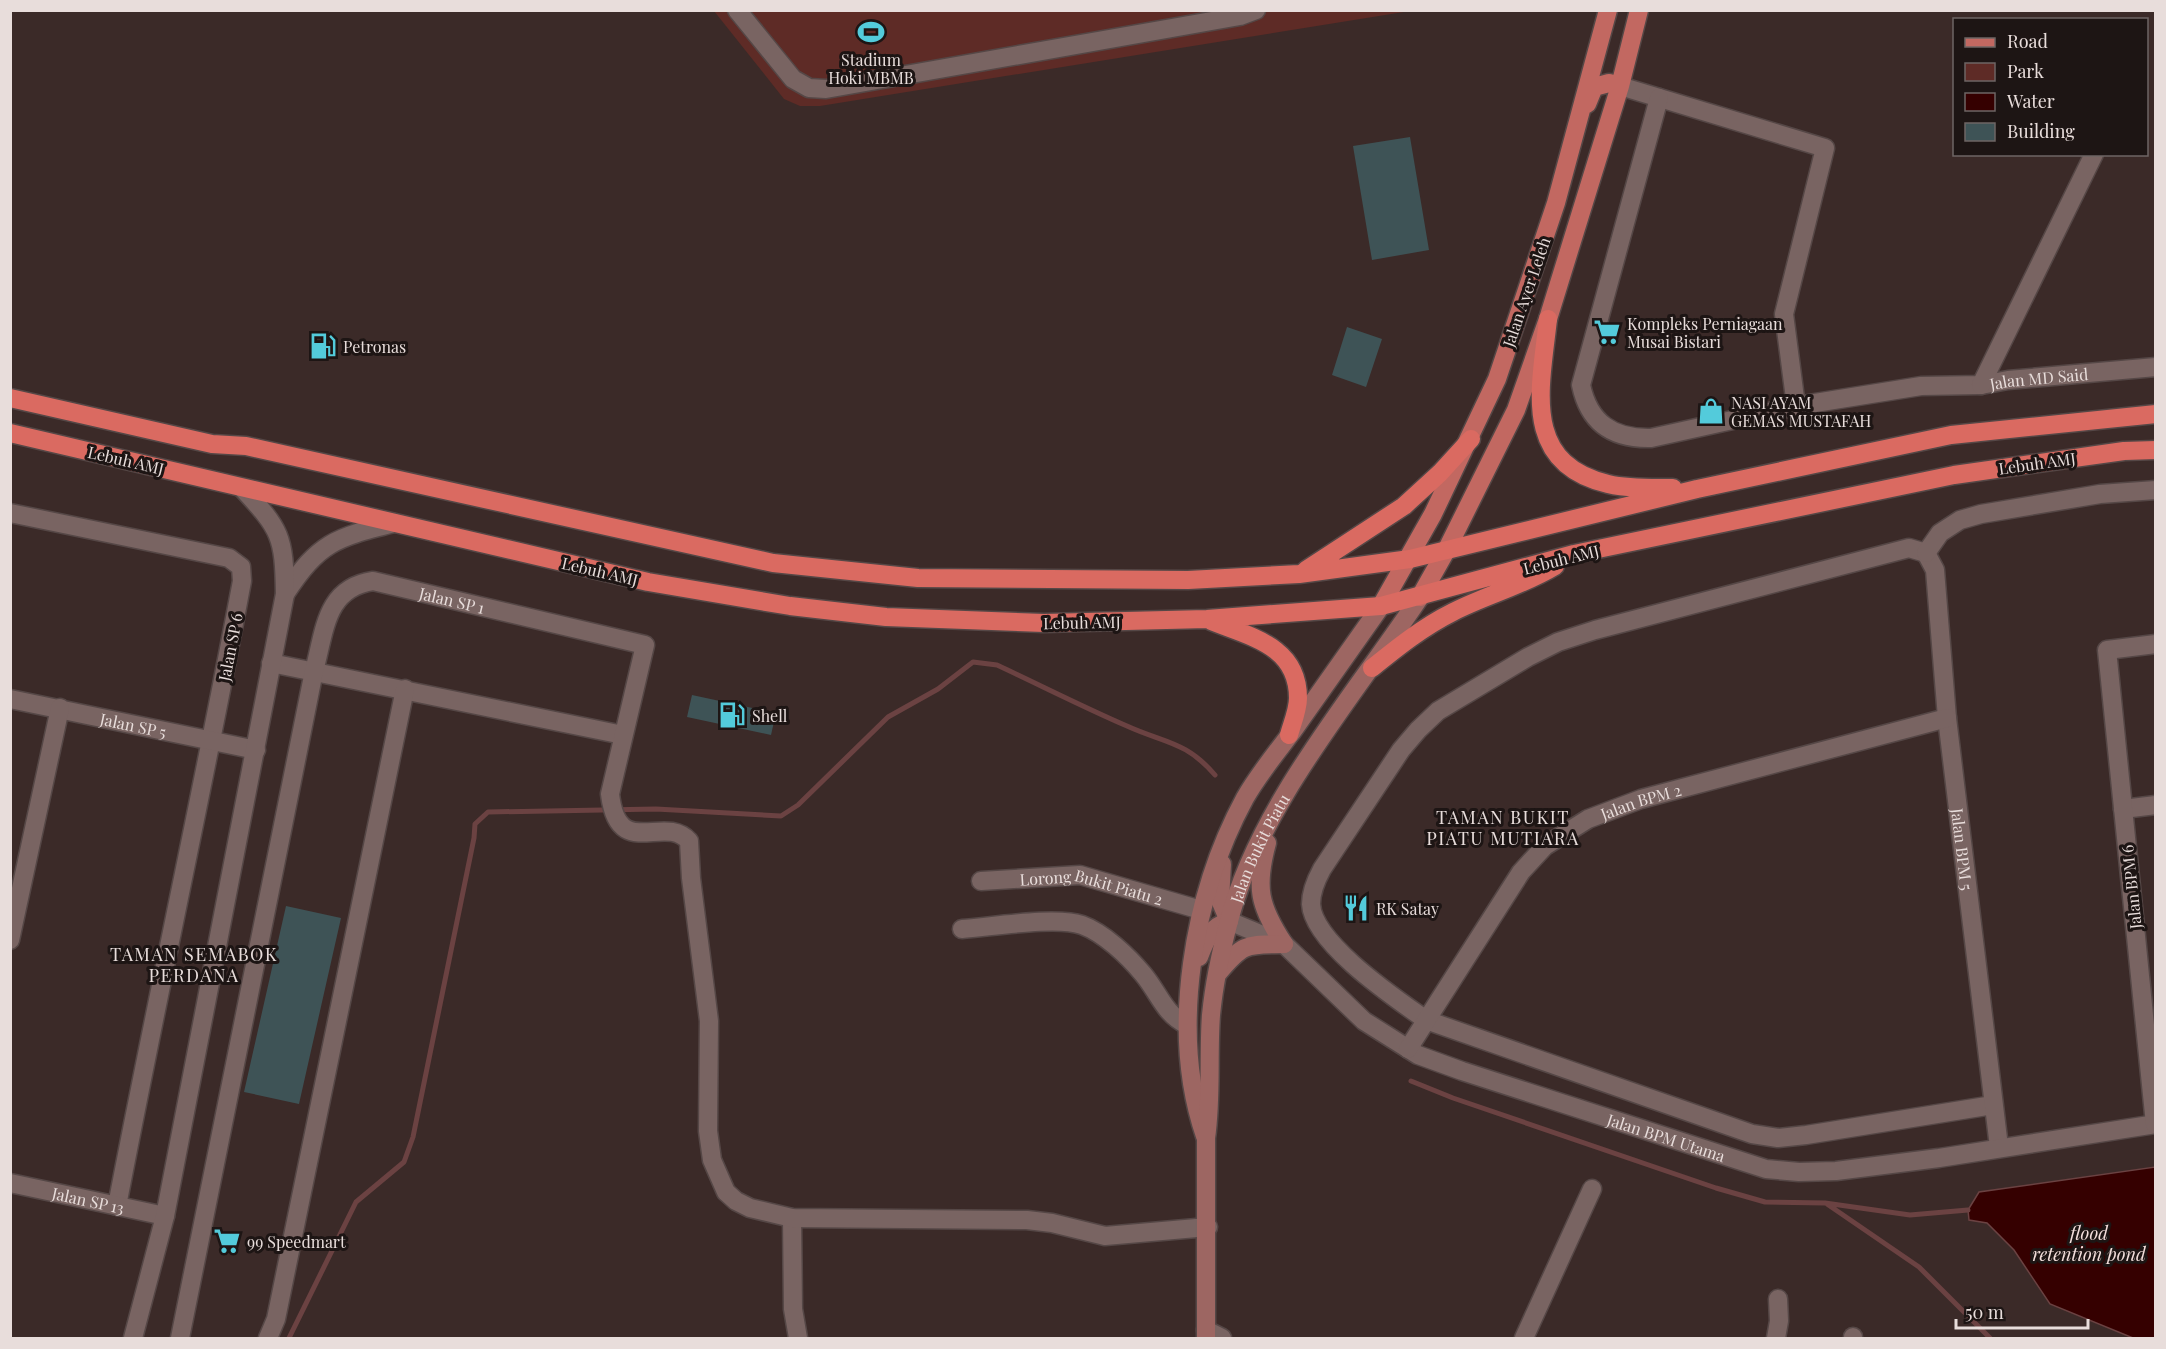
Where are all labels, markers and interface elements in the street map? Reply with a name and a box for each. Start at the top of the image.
sports icon: Stadium Hoki MBMB [856,17,886,47]
legend [1953,18,2148,156]
text: Road [2007,29,2048,53]
place label: Stadium Hoki MBMB [828,49,914,88]
text: Park [2007,59,2044,83]
text: Water [2006,89,2055,113]
text: Building [2007,119,2075,143]
street label: Jalan Ayer Leleh [1497,234,1555,351]
place label: Kompleks Perniagaan Musai Bistari [1627,313,1783,352]
supermarket icon: Kompleks Perniagaan Musai Bistari [1592,317,1622,347]
fuel station icon: Petronas [308,331,338,361]
place label: Petronas [343,336,406,357]
street label: Jalan MD Said [1987,363,2089,394]
place label: NASI AYAM GEMAS MUSTAFAH [1731,392,1871,431]
shop icon: NASI AYAM GEMAS MUSTAFAH [1696,396,1726,426]
street label: Lebuh AMJ [86,441,166,479]
street label: Lebuh AMJ [1997,447,2077,479]
street label: Lebuh AMJ [1521,539,1601,579]
street label: Lebuh AMJ [560,552,640,590]
street label: Jalan SP 1 [416,582,487,617]
street label: Jalan SP 6 [213,611,247,684]
street label: Lebuh AMJ [1043,611,1121,633]
fuel station icon: Shell [717,700,747,730]
place label: Shell [752,705,788,726]
street label: Jalan SP 5 [97,707,168,742]
street label: Jalan BPM 2 [1596,778,1683,824]
street label: Jalan Bukit Piatu [1224,790,1293,906]
district label: TAMAN BUKIT PIATU MUTIARA [1426,805,1580,850]
street label: Jalan BPM 5 [1947,806,1978,892]
street label: Jalan BPM 6 [2116,844,2146,931]
street label: Lorong Bukit Piatu 2 [1019,864,1166,909]
restaurant icon: RK Satay [1341,893,1371,923]
place label: RK Satay [1376,898,1439,919]
district label: TAMAN SEMABOK PERDANA [110,942,278,987]
street label: Jalan BPM Utama [1604,1108,1728,1166]
street label: Jalan SP 13 [49,1182,126,1218]
water label: flood retention pond [2032,1221,2147,1266]
supermarket icon: 99 Speedmart [212,1226,242,1256]
place label: 99 Speedmart [247,1231,346,1252]
scale bar [1956,1292,2088,1330]
text: 50 m [1965,1300,2004,1324]

